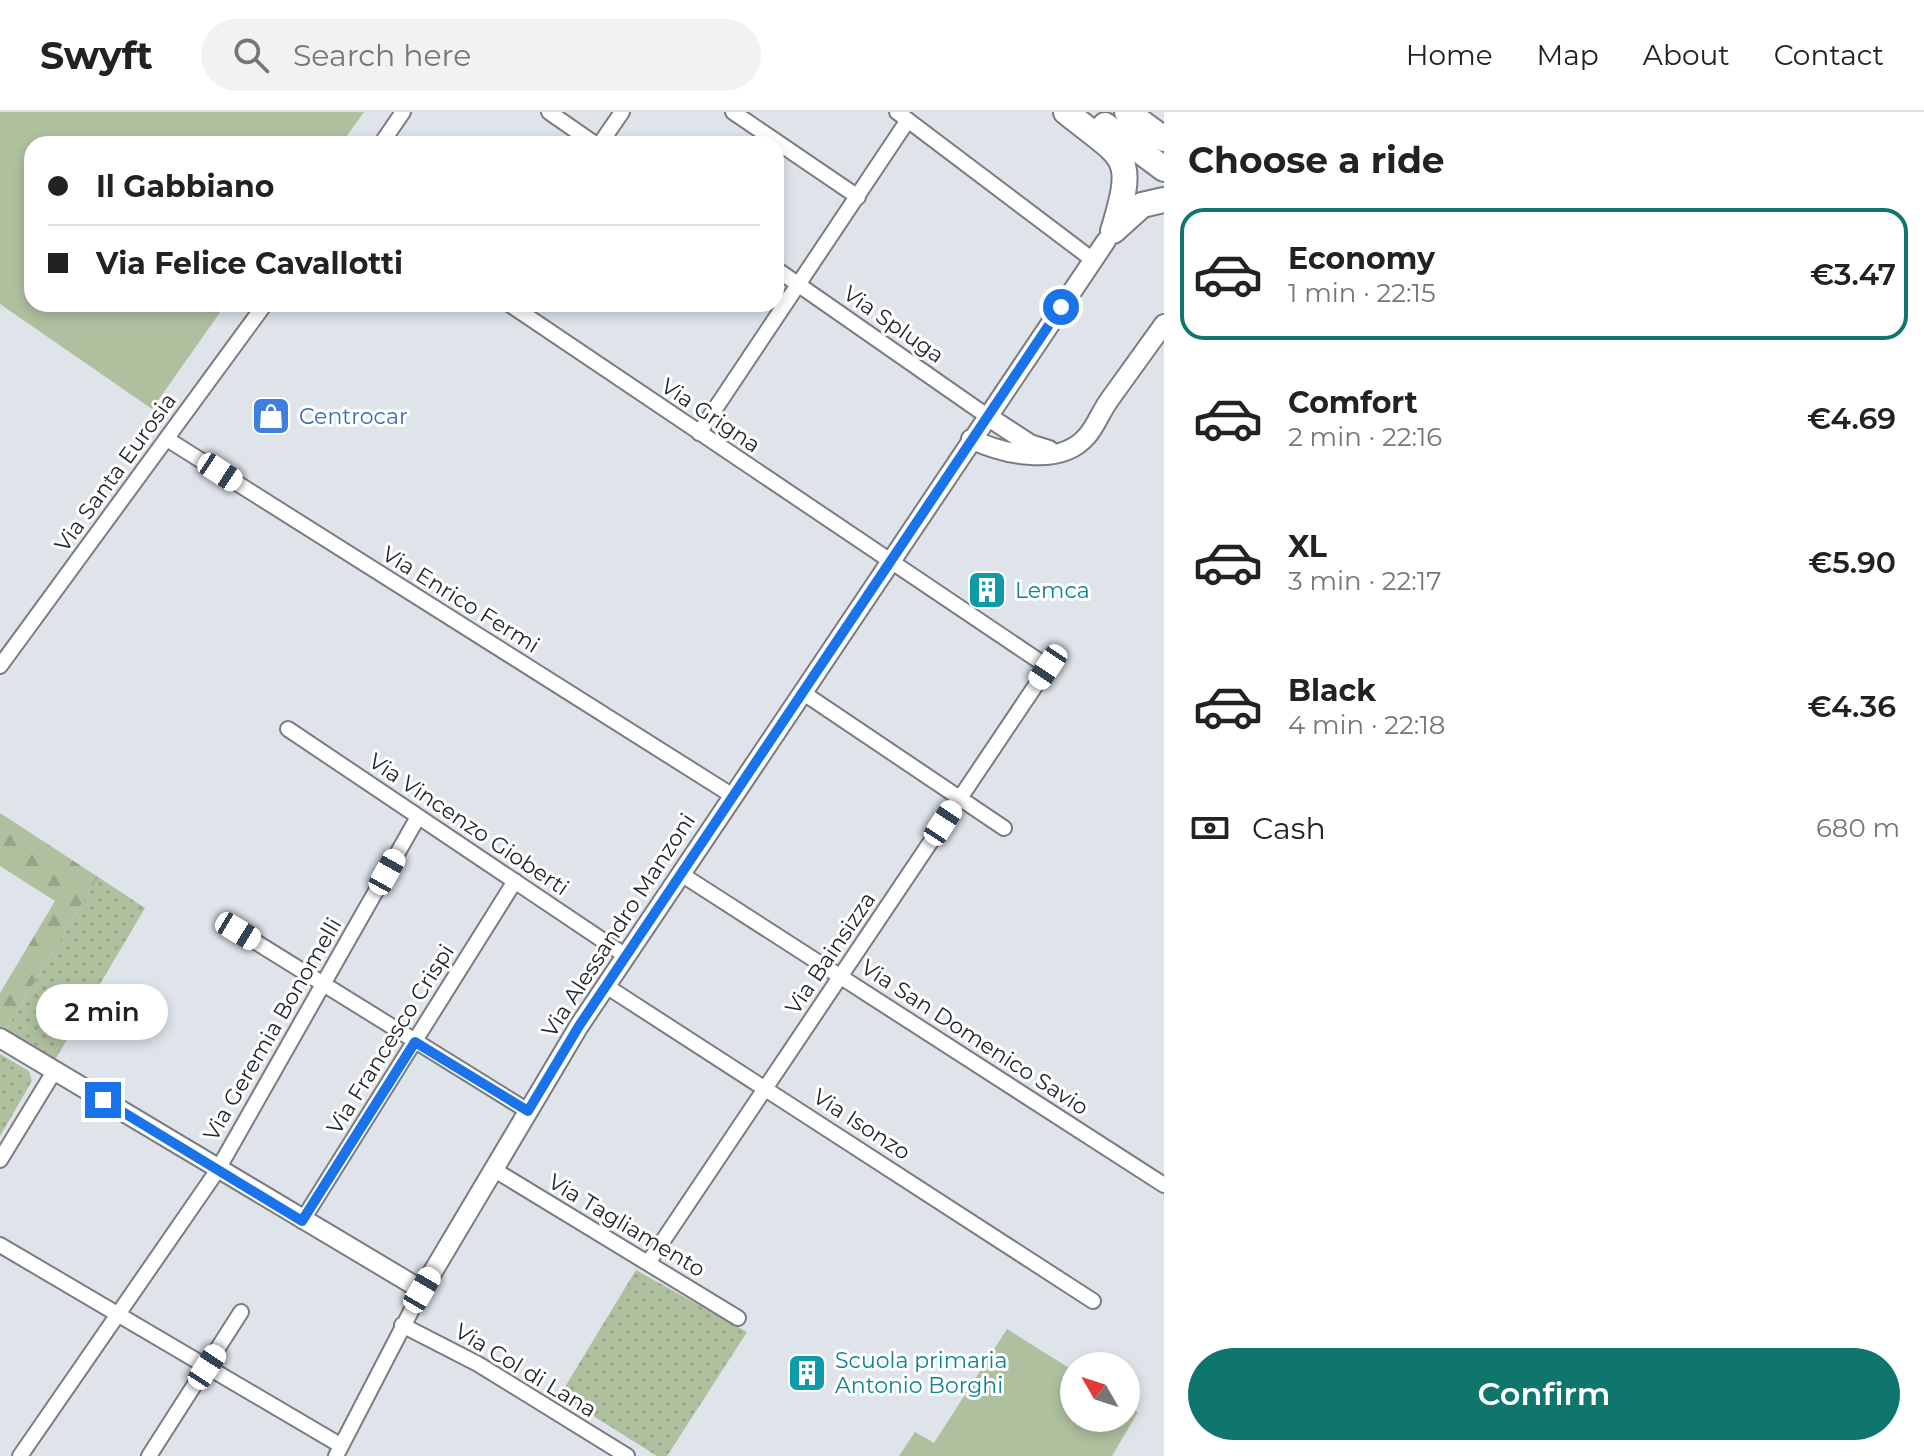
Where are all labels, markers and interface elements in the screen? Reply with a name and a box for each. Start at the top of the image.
search box [201,19,761,91]
text: Swyft [40,32,153,79]
icon: search [229,33,273,77]
text: Search here [293,37,471,74]
text: Home [1406,38,1493,72]
text: Map [1537,38,1599,72]
text: About [1643,38,1730,72]
text: Contact [1774,38,1884,72]
text: Choose a ride [1188,138,1445,182]
text: Il Gabbiano [96,168,274,205]
icon: car [1192,238,1264,310]
text: Economy [1288,240,1435,277]
text: Via Felice Cavallotti [96,245,403,282]
text: €3.47 [1810,256,1896,293]
text: 1 min · 22:15 [1288,277,1436,309]
street label: Via Spluga [838,280,949,369]
route start [1043,289,1079,325]
street label: Via Grigna [656,372,766,459]
icon: car [1192,382,1264,454]
text: Comfort [1288,384,1418,421]
street label: Via Santa Eurosia [49,388,182,557]
shop icon: Centrocar [250,395,292,437]
text: €4.69 [1807,400,1896,437]
place label: Centrocar [299,403,408,430]
text: 2 min · 22:16 [1288,421,1442,453]
car [193,449,247,495]
icon: car [1192,526,1264,598]
text: XL [1288,528,1327,565]
street label: Via Enrico Fermi [377,540,544,659]
text: €5.90 [1808,544,1896,581]
text: 3 min · 22:17 [1288,565,1442,597]
building icon: Lemca [966,569,1008,611]
place label: Lemca [1015,577,1090,604]
car [1025,640,1071,694]
icon: car [1192,670,1264,742]
text: Black [1288,672,1376,709]
text: €4.36 [1808,688,1896,725]
text: 4 min · 22:18 [1288,709,1445,741]
street label: Via Vincenzo Gioberti [364,747,574,901]
car [920,796,966,850]
icon: cash [1188,806,1232,850]
street label: Via Alessandro Manzoni [536,808,701,1042]
text: Cash [1252,810,1326,847]
text: 680 m [1816,812,1900,844]
car [365,845,409,899]
street label: Via Bainsizza [779,887,881,1020]
car [211,908,265,954]
street label: Via Geremia Bonomelli [197,913,347,1146]
street label: Via Francesco Crispi [321,939,460,1139]
street label: Via San Domenico Savio [856,954,1094,1121]
callout: 2 min [37,984,169,1040]
text: 2 min [64,996,140,1028]
route end [85,1082,121,1118]
street label: Via Isonzo [808,1083,915,1166]
street label: Via Tagliamento [543,1168,710,1283]
car [400,1263,444,1317]
street label: Via Col di Lana [450,1318,602,1423]
car [184,1340,230,1394]
place label: Scuola primaria Antonio Borghi [835,1347,1008,1399]
button: Confirm [1188,1348,1900,1440]
building icon: Scuola primaria Antonio Borghi [786,1352,828,1394]
north arrow [1060,1352,1140,1432]
map controls [1060,1352,1140,1432]

